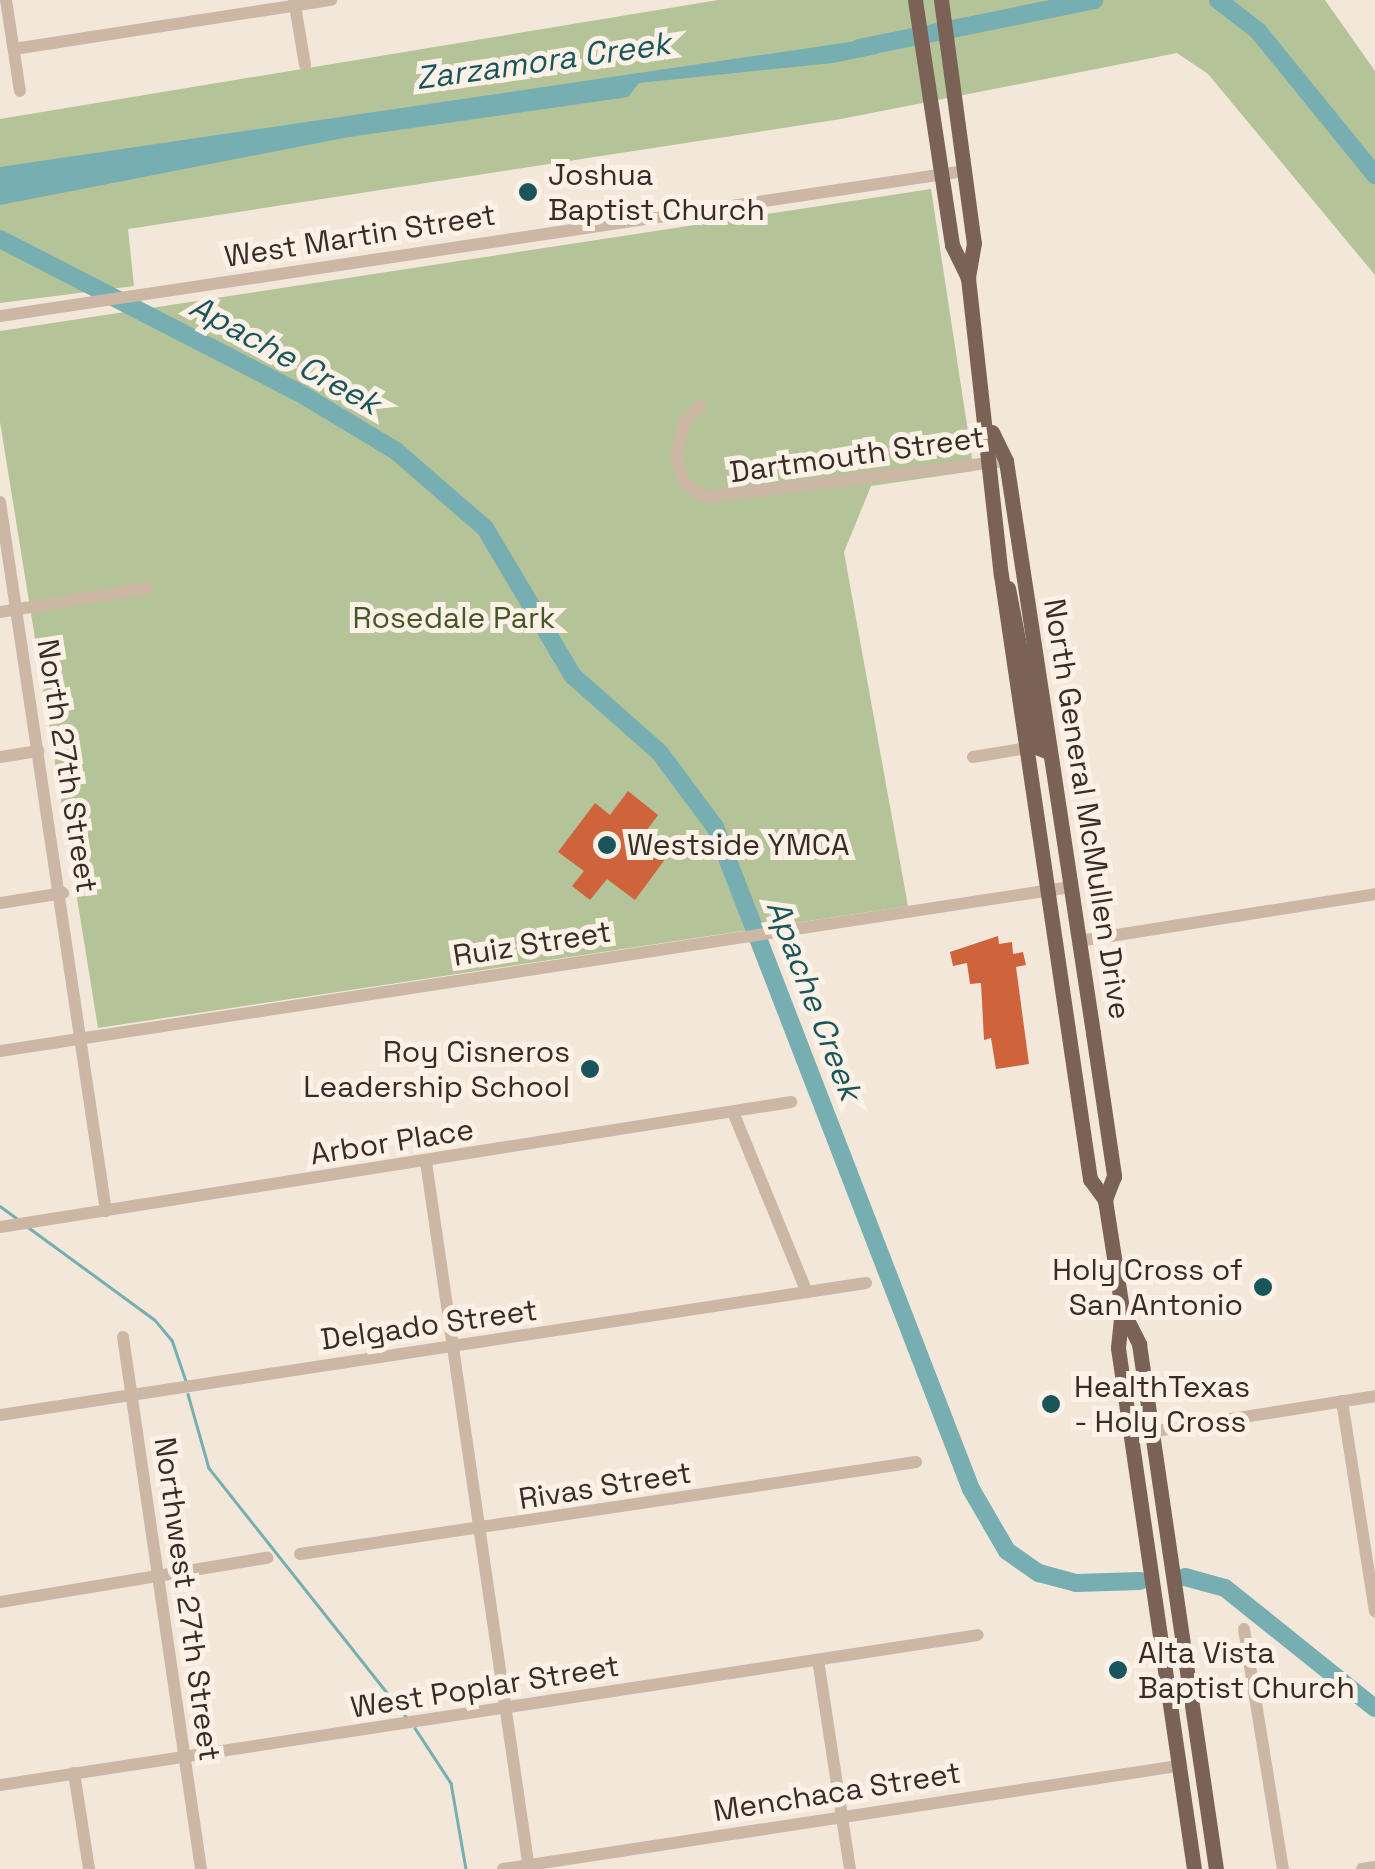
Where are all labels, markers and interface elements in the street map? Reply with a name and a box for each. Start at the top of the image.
water label: Zarzamora Creek [413,24,673,98]
place label: Joshua Baptist Church [548,157,765,228]
marker: Joshua Baptist Church [517,181,539,203]
street label: West Martin Street [222,197,498,275]
water label: Apache Creek [183,287,387,423]
street label: Dartmouth Street [727,419,987,491]
street label: North General McMullen Drive [1036,596,1138,1022]
park label: Rosedale Park [353,600,555,636]
street label: North 27th Street [29,637,105,895]
place label: Westside YMCA [627,827,850,863]
marker: Westside YMCA [596,834,618,856]
water label: Apache Creek [758,894,870,1106]
street label: Ruiz Street [450,914,614,974]
place label: Roy Cisneros Leadership School [303,1034,570,1104]
marker: Roy Cisneros Leadership School [579,1058,601,1080]
street label: Arbor Place [308,1111,476,1173]
place label: Holy Cross of San Antonio [1052,1252,1243,1322]
marker: Holy Cross of San Antonio [1252,1276,1274,1298]
street label: Delgado Street [318,1292,540,1358]
place label: HealthTexas - Holy Cross [1074,1369,1250,1440]
marker: HealthTexas - Holy Cross [1038,1391,1064,1417]
street label: Northwest 27th Street [146,1435,228,1763]
street label: Rivas Street [516,1455,694,1517]
place label: Alta Vista Baptist Church [1138,1635,1355,1706]
street label: West Poplar Street [348,1648,622,1726]
marker: Alta Vista Baptist Church [1107,1659,1129,1681]
street label: Menchaca Street [711,1755,963,1829]

